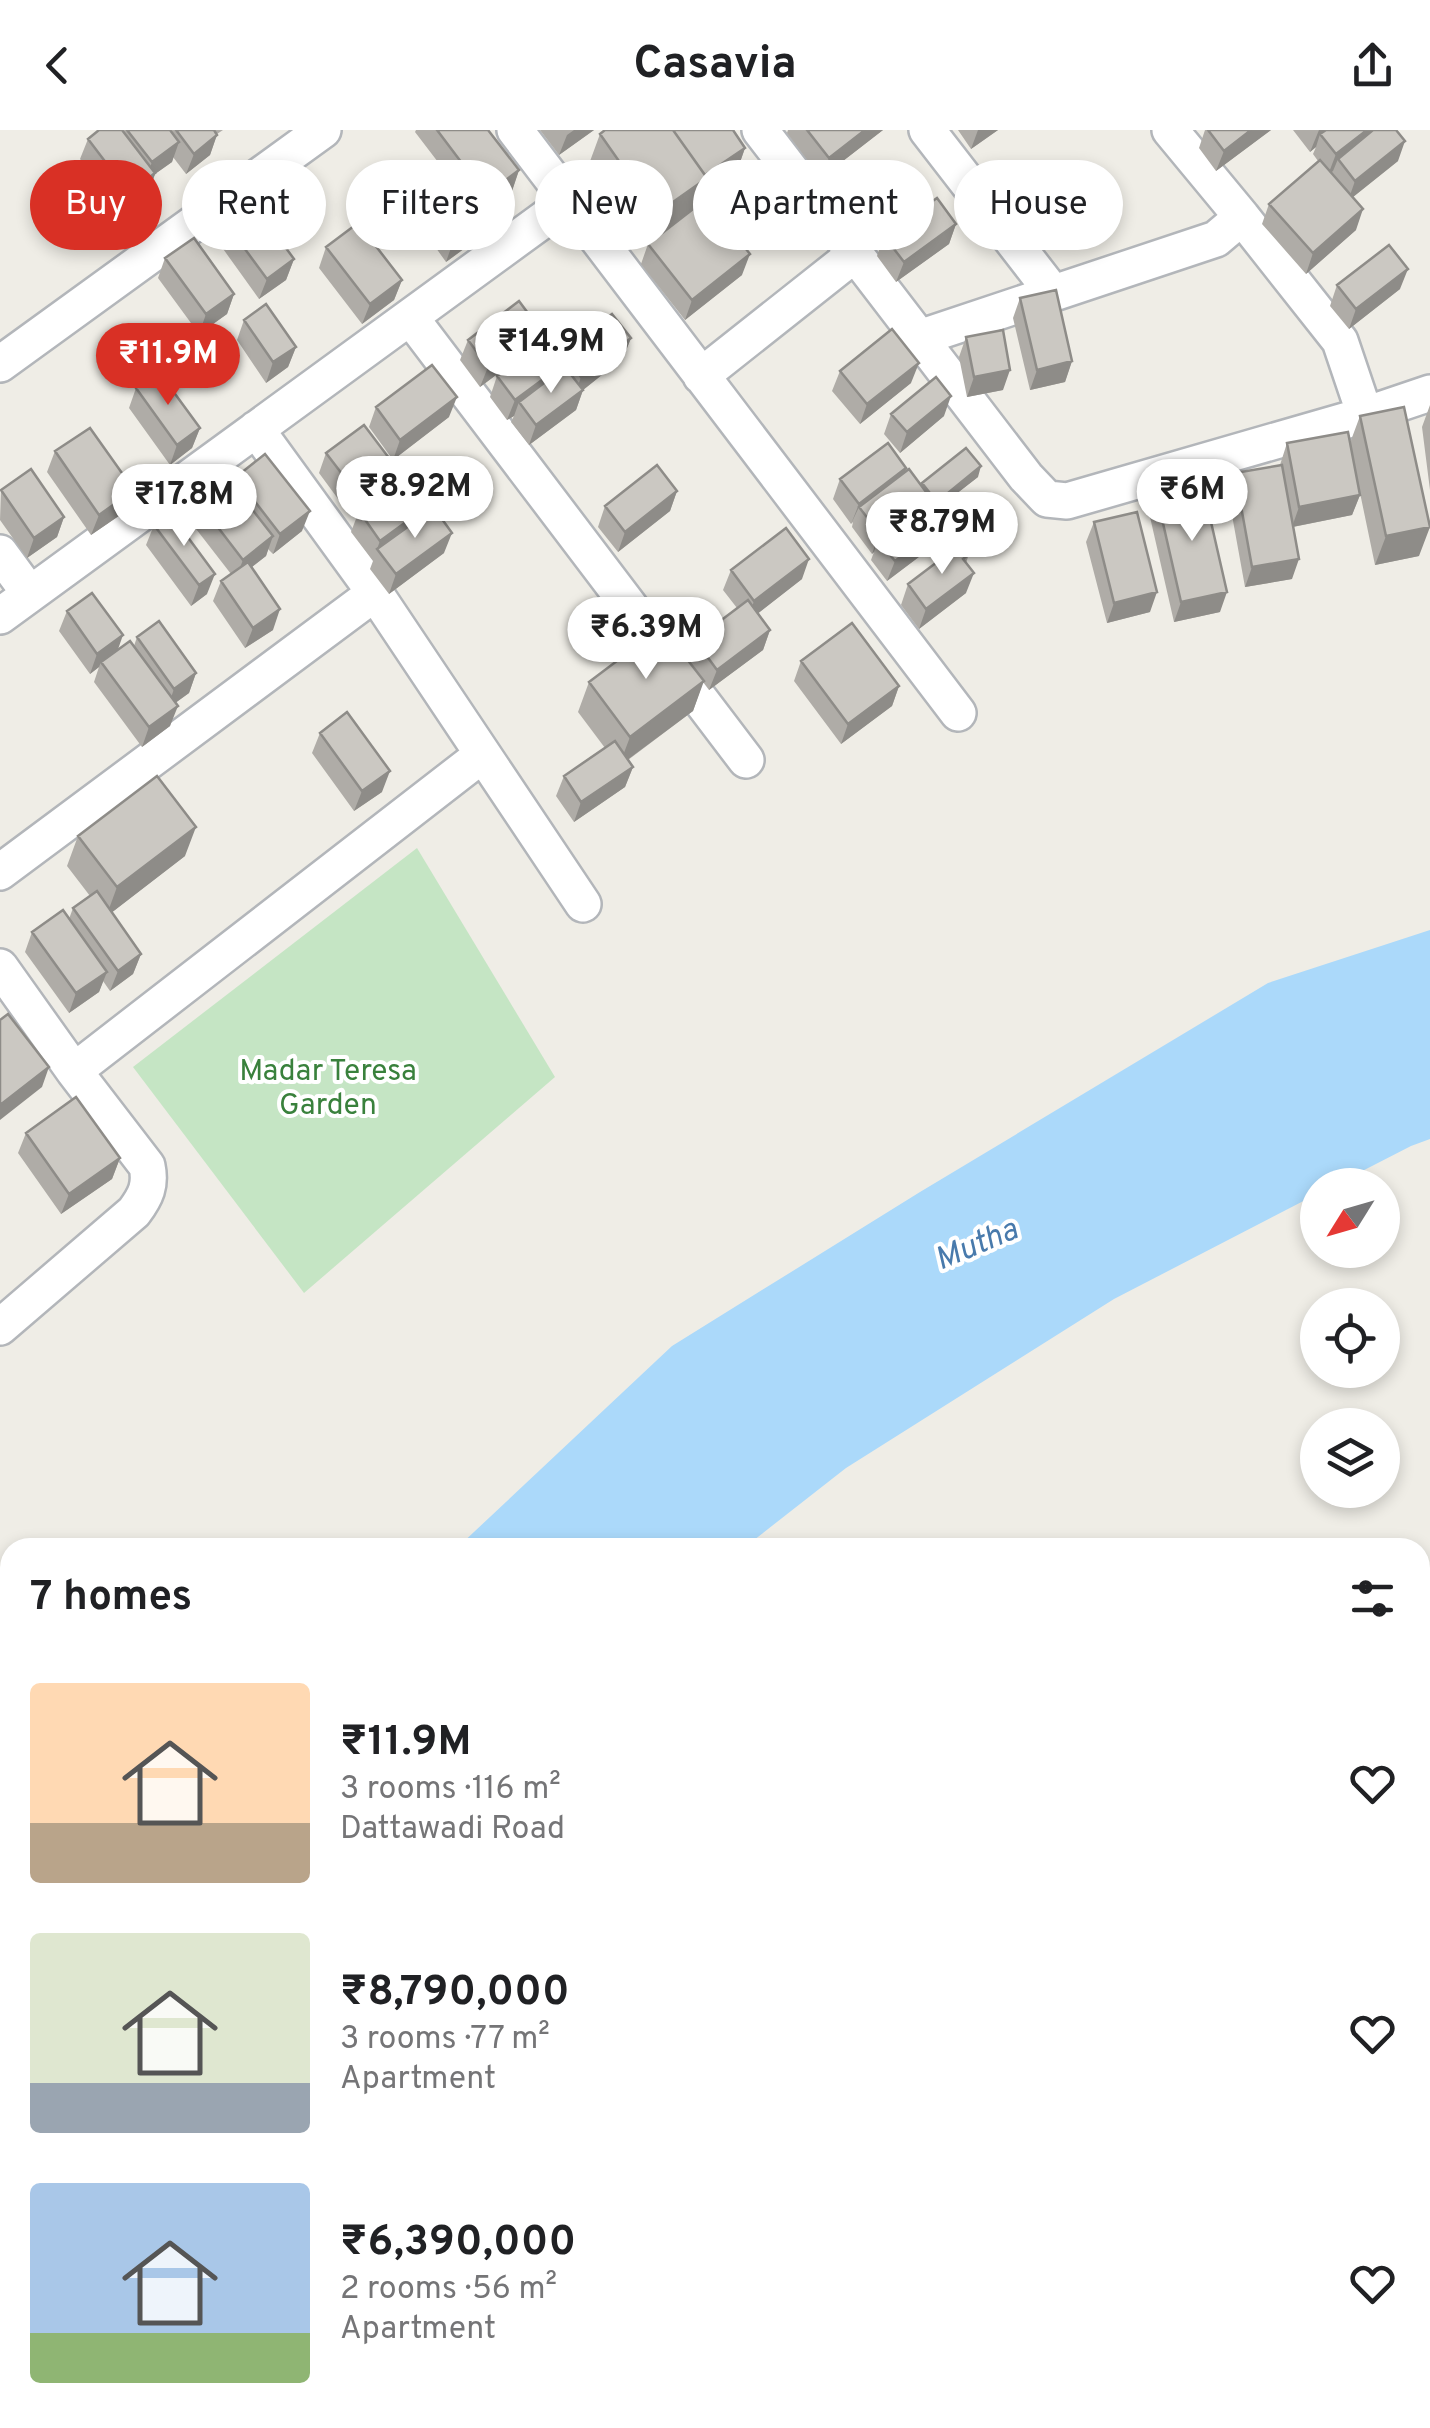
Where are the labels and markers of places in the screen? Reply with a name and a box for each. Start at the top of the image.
pin: ₹14.9M [470,311,632,396]
pin: ₹11.9M [87,323,249,408]
pin: ₹8.92M [334,456,496,541]
pin: ₹6M [1144,459,1240,544]
pin: ₹17.8M [103,464,265,549]
pin: ₹8.79M [861,492,1023,577]
pin: ₹6.39M [565,597,727,682]

